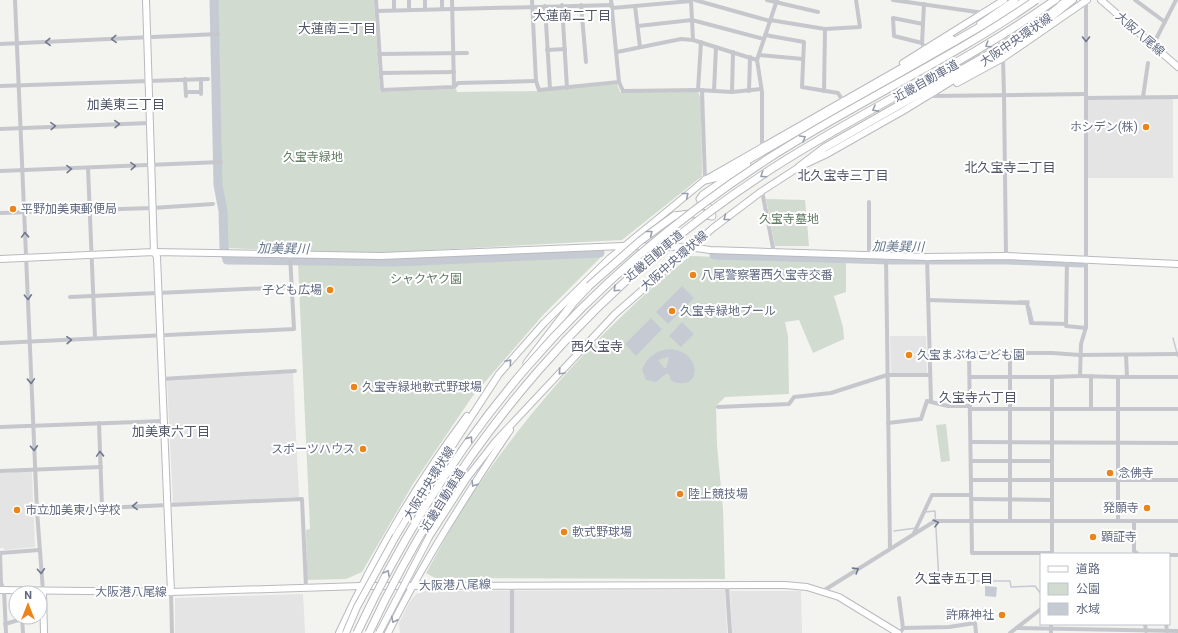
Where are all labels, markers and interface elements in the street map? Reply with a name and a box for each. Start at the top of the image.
district label: 大蓮南二丁目 [533,8,611,23]
street label: 大阪八尾線 [1113,9,1167,59]
street label: 大阪中央環状線 [977,11,1055,69]
district label: 大蓮南三丁目 [298,21,376,36]
one-way arrow [111,34,117,43]
one-way arrow [1082,36,1090,42]
one-way arrow [45,38,51,46]
one-way arrow [985,40,992,47]
street label: 近畿自動車道 [891,57,961,105]
district label: 加美東三丁目 [87,97,165,112]
one-way arrow [872,104,879,112]
one-way arrow [114,119,120,128]
place label: ホシデン(株) [1070,120,1138,134]
one-way arrow [50,122,56,131]
marker: ホシデン(株) [1141,122,1151,132]
one-way arrow [799,135,806,142]
park label: 久宝寺緑地 [283,150,343,164]
district label: 北久宝寺二丁目 [964,160,1056,175]
one-way arrow [130,162,136,170]
one-way arrow [66,165,72,173]
district label: 北久宝寺三丁目 [797,168,889,183]
one-way arrow [760,170,767,178]
one-way arrow [681,193,688,200]
place label: 平野加美東郵便局 [21,202,117,216]
marker: 平野加美東郵便局 [8,204,18,214]
park label: 久宝寺墓地 [759,212,819,226]
one-way arrow [723,213,730,220]
street label: 近畿自動車道 [622,227,686,285]
street label: 大阪中央環状線 [638,228,710,294]
one-way arrow [645,231,652,238]
one-way arrow [21,232,29,238]
water label: 加美巽川 [872,239,926,254]
water label: 加美巽川 [257,241,311,256]
place label: 八尾警察署西久宝寺交番 [701,268,833,282]
marker: 八尾警察署西久宝寺交番 [688,270,698,280]
park label: シャクヤク園 [390,272,462,286]
place label: 子ども広場 [262,283,322,297]
one-way arrow [613,284,621,291]
marker: 子ども広場 [325,285,335,295]
one-way arrow [24,294,32,300]
place label: 久宝寺緑地プール [680,304,776,318]
marker: 久宝寺緑地プール [667,306,677,316]
one-way arrow [66,336,72,344]
district label: 西久宝寺 [571,339,623,354]
place label: 久宝まぶねこども園 [917,348,1025,362]
marker: 久宝まぶねこども園 [904,350,914,360]
one-way arrow [504,360,511,367]
one-way arrow [558,367,566,375]
one-way arrow [27,378,36,384]
place label: 久宝寺緑地軟式野球場 [362,380,482,394]
marker: 久宝寺緑地軟式野球場 [349,382,359,392]
district label: 久宝寺六丁目 [939,390,1017,405]
district label: 加美東六丁目 [132,424,210,439]
one-way arrow [465,436,472,443]
place label: スポーツハウス [271,442,355,456]
marker: スポーツハウス [358,444,368,454]
street label: 大阪中央環状線 [401,444,457,522]
one-way arrow [30,445,39,451]
one-way arrow [96,451,104,457]
street label: 近畿自動車道 [418,466,468,534]
place label: 念佛寺 [1118,466,1154,480]
marker: 念佛寺 [1105,468,1115,478]
one-way arrow [471,480,479,487]
place label: 陸上競技場 [688,487,748,501]
marker: 陸上競技場 [675,489,685,499]
place label: 発願寺 [1103,501,1139,515]
one-way arrow [132,502,138,511]
place label: 市立加美東小学校 [25,503,121,517]
marker: 発願寺 [1142,503,1152,513]
marker: 市立加美東小学校 [12,505,22,515]
one-way arrow [933,519,940,527]
place label: 軟式野球場 [572,525,632,539]
marker: 軟式野球場 [559,527,569,537]
place label: 顕証寺 [1101,530,1137,544]
marker: 顕証寺 [1088,532,1098,542]
legend [1040,553,1170,625]
text: 道路 [1076,562,1100,576]
one-way arrow [36,568,45,574]
one-way arrow [852,568,859,575]
one-way arrow [382,570,390,577]
district label: 久宝寺五丁目 [915,571,993,586]
street label: 大阪港八尾線 [419,577,491,593]
text: 公園 [1076,582,1100,596]
north arrow [8,585,48,625]
street label: 大阪港八尾線 [95,585,167,599]
text: N [24,589,32,602]
text: 水域 [1076,602,1100,616]
place label: 許麻神社 [946,608,994,622]
marker: 許麻神社 [997,610,1007,620]
one-way arrow [391,616,399,624]

